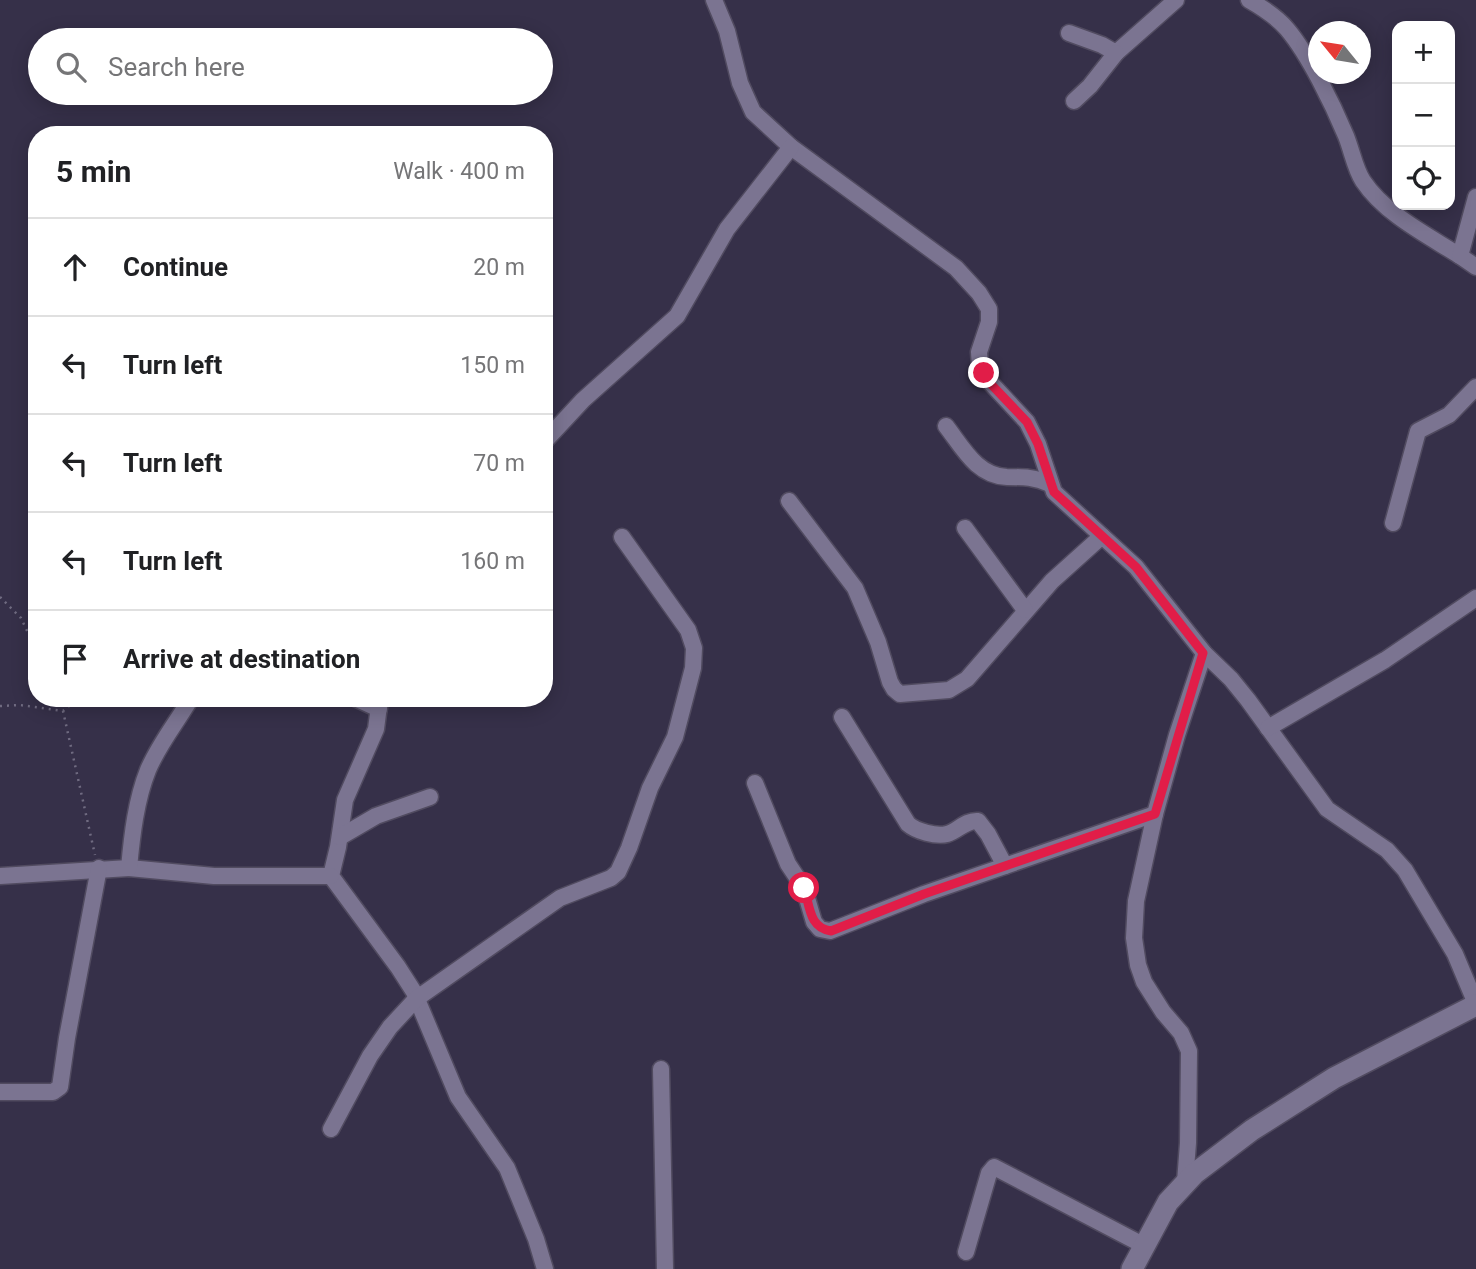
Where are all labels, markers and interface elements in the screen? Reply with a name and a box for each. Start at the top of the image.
north arrow [1308,21,1371,84]
map controls [1392,21,1455,210]
button: + [1392,21,1455,84]
search box [28,28,553,105]
icon: search [52,48,90,86]
text: Search here [108,52,245,82]
button: − [1392,84,1455,147]
button: locate [1392,147,1455,210]
text: 5 min [56,154,131,189]
text: Walk · 400 m [393,158,525,185]
icon: ahead [56,248,94,286]
text: Continue [123,252,228,282]
text: 20 m [473,254,525,281]
icon: left [56,346,94,384]
text: Turn left [123,350,222,380]
text: 150 m [460,352,525,379]
route end [968,357,999,388]
icon: left [56,444,94,482]
text: Turn left [123,448,222,478]
text: 70 m [473,450,525,477]
icon: left [56,542,94,580]
text: Turn left [123,546,222,576]
text: 160 m [460,548,525,575]
icon: arrive [56,640,94,678]
text: Arrive at destination [123,644,360,674]
route start [788,872,819,903]

